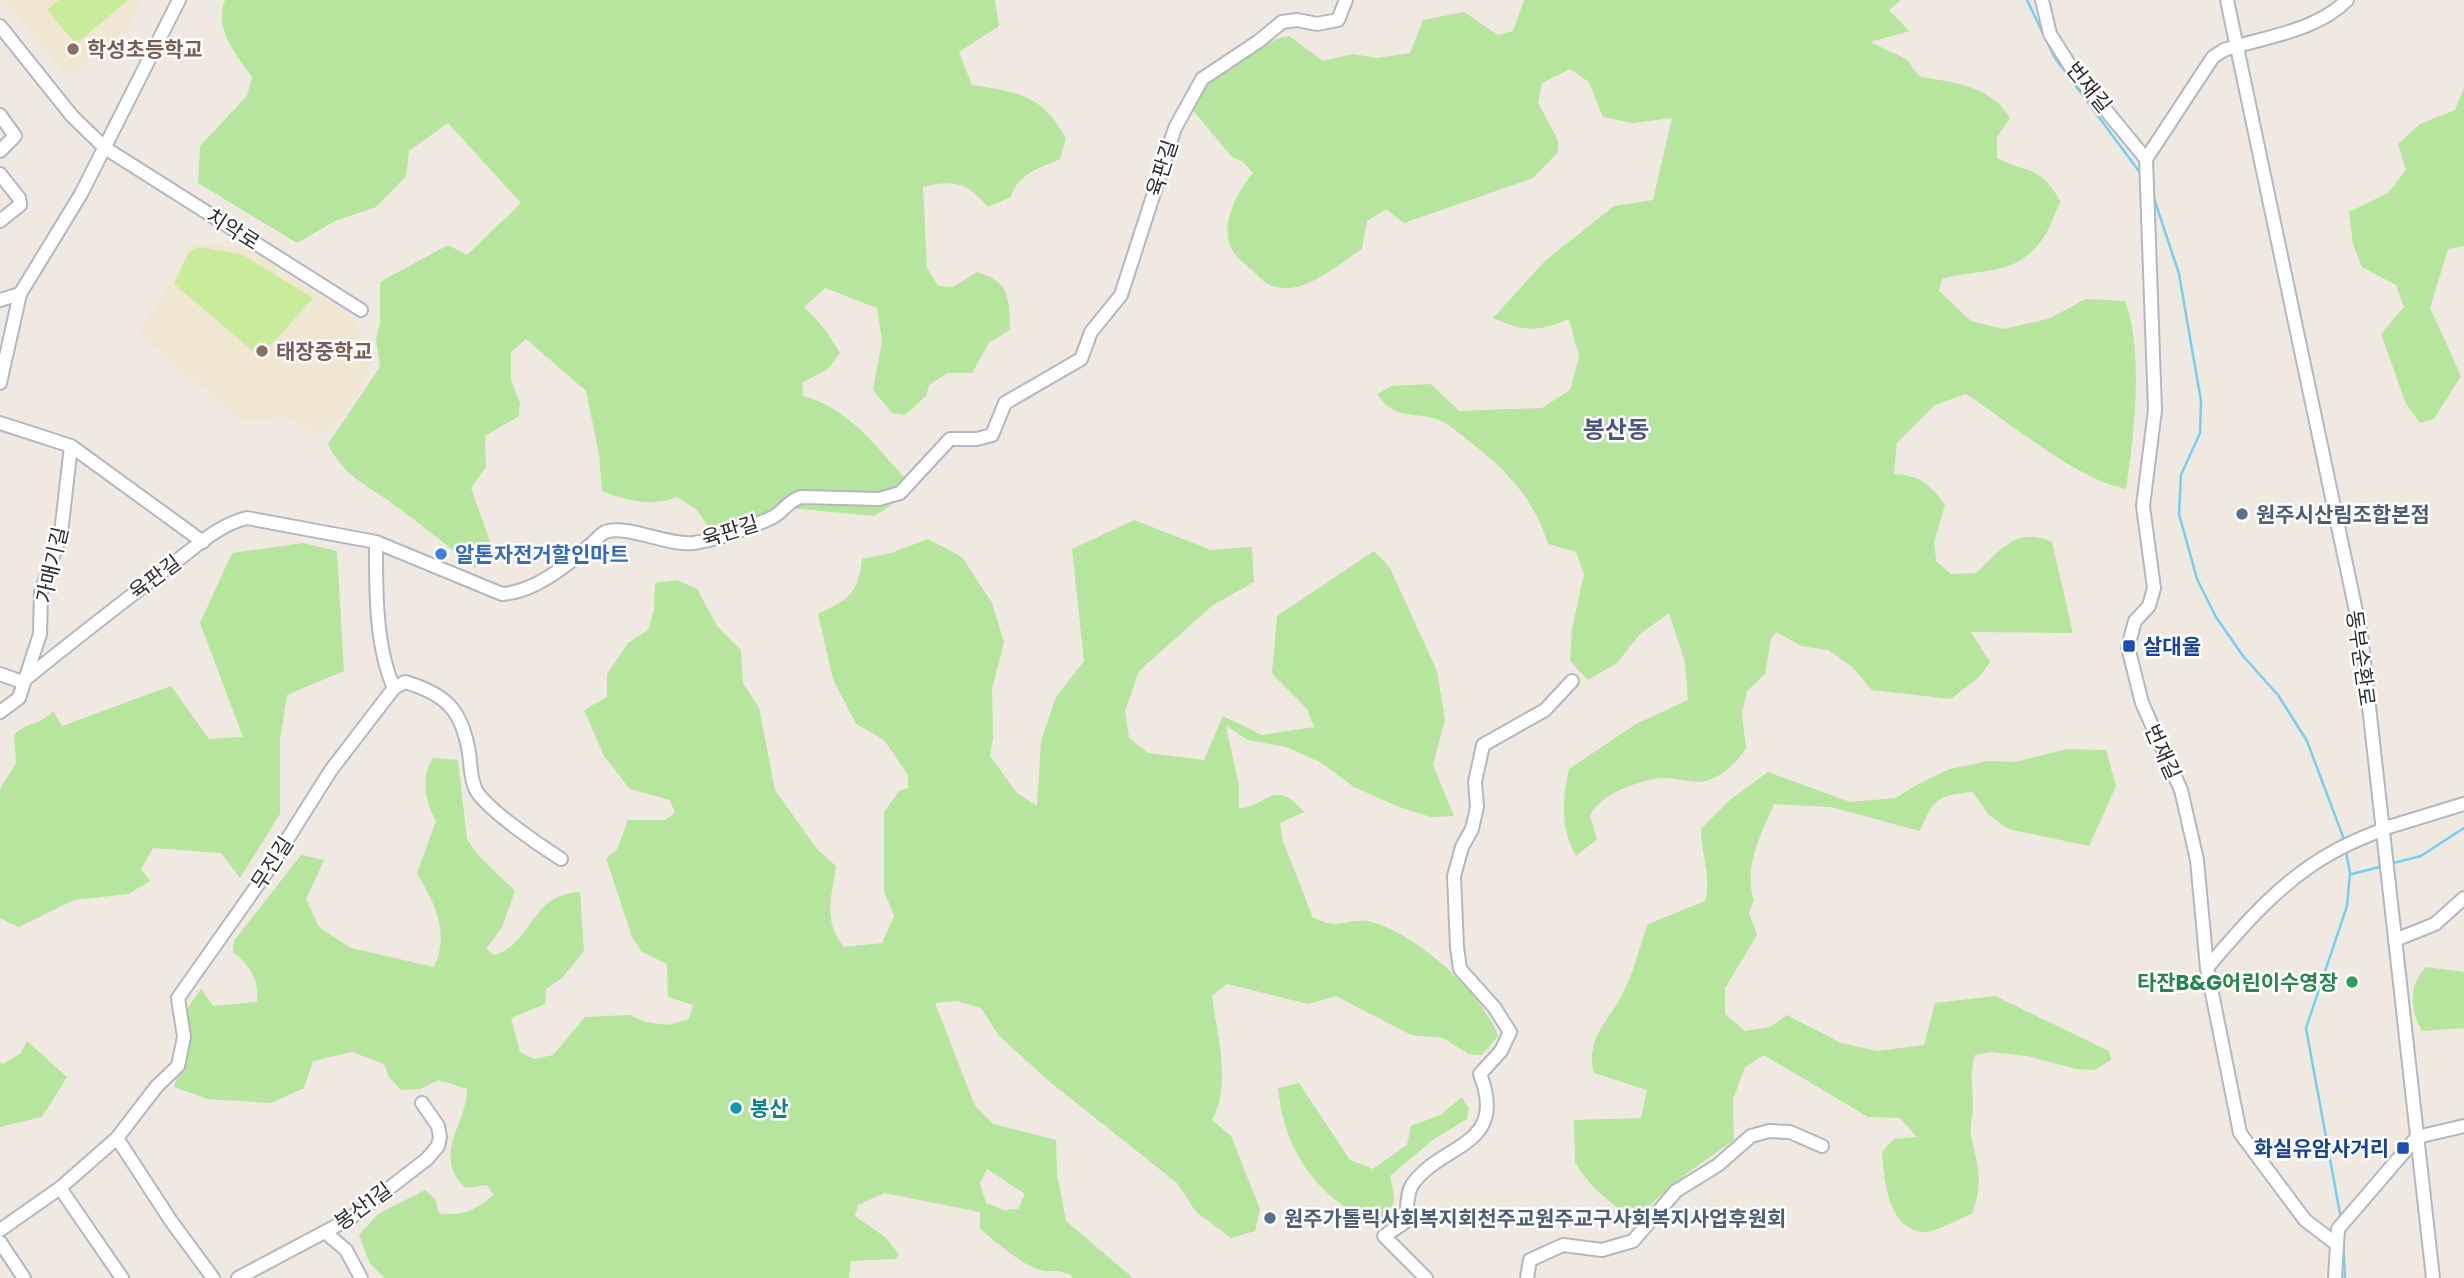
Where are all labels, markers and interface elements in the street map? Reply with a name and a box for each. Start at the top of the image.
place label: 학성초등학교 [87,35,203,64]
marker: 학성초등학교 [65,41,81,57]
street label: 번재길 [2059,55,2119,119]
street label: 육판길 [1139,136,1185,200]
street label: 치악로 [201,201,265,257]
place label: 태장중학교 [276,337,373,366]
marker: 태장중학교 [254,343,270,359]
district label: 봉산동 [1583,413,1649,446]
place label: 원주시산림조합본점 [2256,500,2430,529]
marker: 원주시산림조합본점 [2234,506,2250,522]
street label: 육판길 [698,509,762,553]
street label: 가매기길 [29,524,75,606]
place label: 알톤자전거할인마트 [455,540,629,569]
marker: 알톤자전거할인마트 [433,546,449,562]
street label: 육판길 [123,548,187,606]
street label: 동부순환로 [2340,608,2382,708]
place label: 살대울 [2143,632,2201,661]
marker: 살대울 [2121,638,2137,654]
street label: 번재길 [2138,720,2188,784]
street label: 무진길 [244,831,300,895]
place label: 타잔B&G어린이수영장 [2137,968,2338,997]
marker: 타잔B&G어린이수영장 [2344,974,2360,990]
place label: 봉산 [750,1094,789,1123]
marker: 봉산 [728,1100,744,1116]
place label: 화실유암사거리 [2254,1134,2389,1163]
marker: 화실유암사거리 [2395,1140,2411,1156]
street label: 봉산1길 [328,1175,398,1237]
place label: 원주가톨릭사회복지회천주교원주교구사회복지사업후원회 [1284,1204,1786,1233]
marker: 원주가톨릭사회복지회천주교원주교구사회복지사업후원회 [1262,1210,1278,1226]

